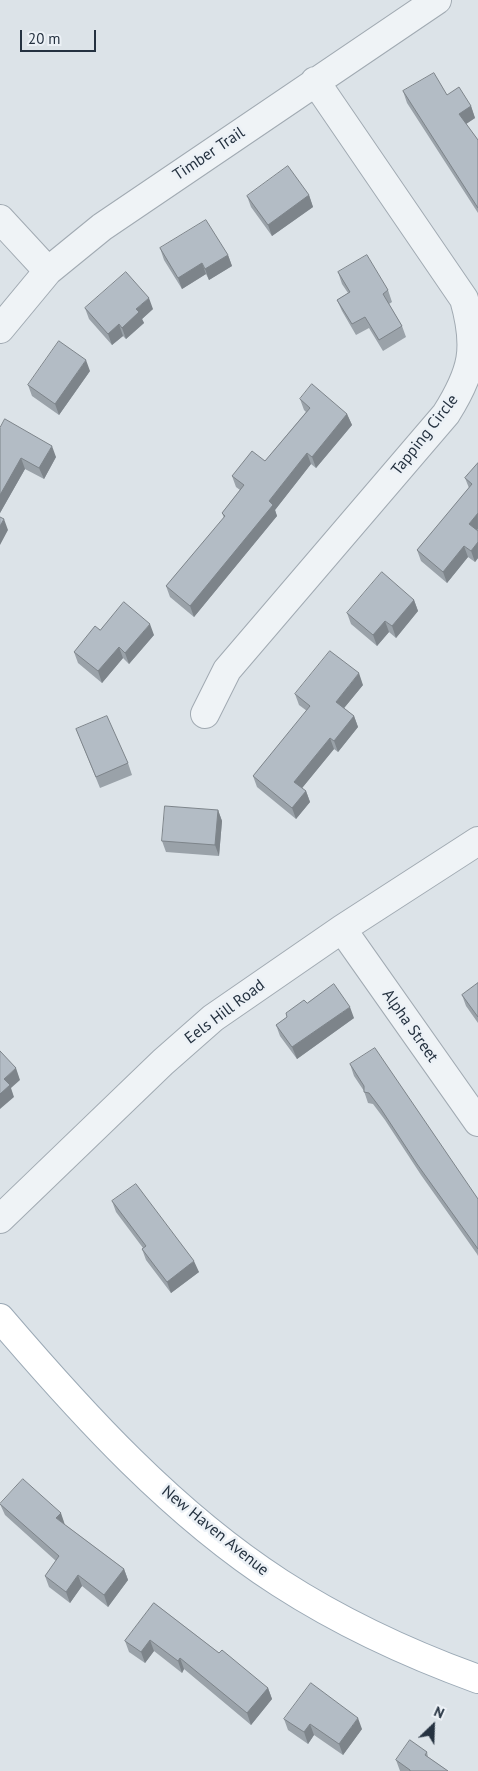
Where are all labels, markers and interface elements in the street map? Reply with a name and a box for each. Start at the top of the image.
scale bar [22,20,99,52]
text: 20 m [28,29,61,48]
street label: Timber Trail [170,123,248,185]
street label: Tapping Circle [388,391,462,479]
street label: Eels Hill Road [181,976,269,1048]
street label: Alpha Street [378,986,442,1066]
street label: New Haven Avenue [158,1482,272,1580]
north arrow [408,1701,458,1751]
text: N [431,1702,447,1722]

